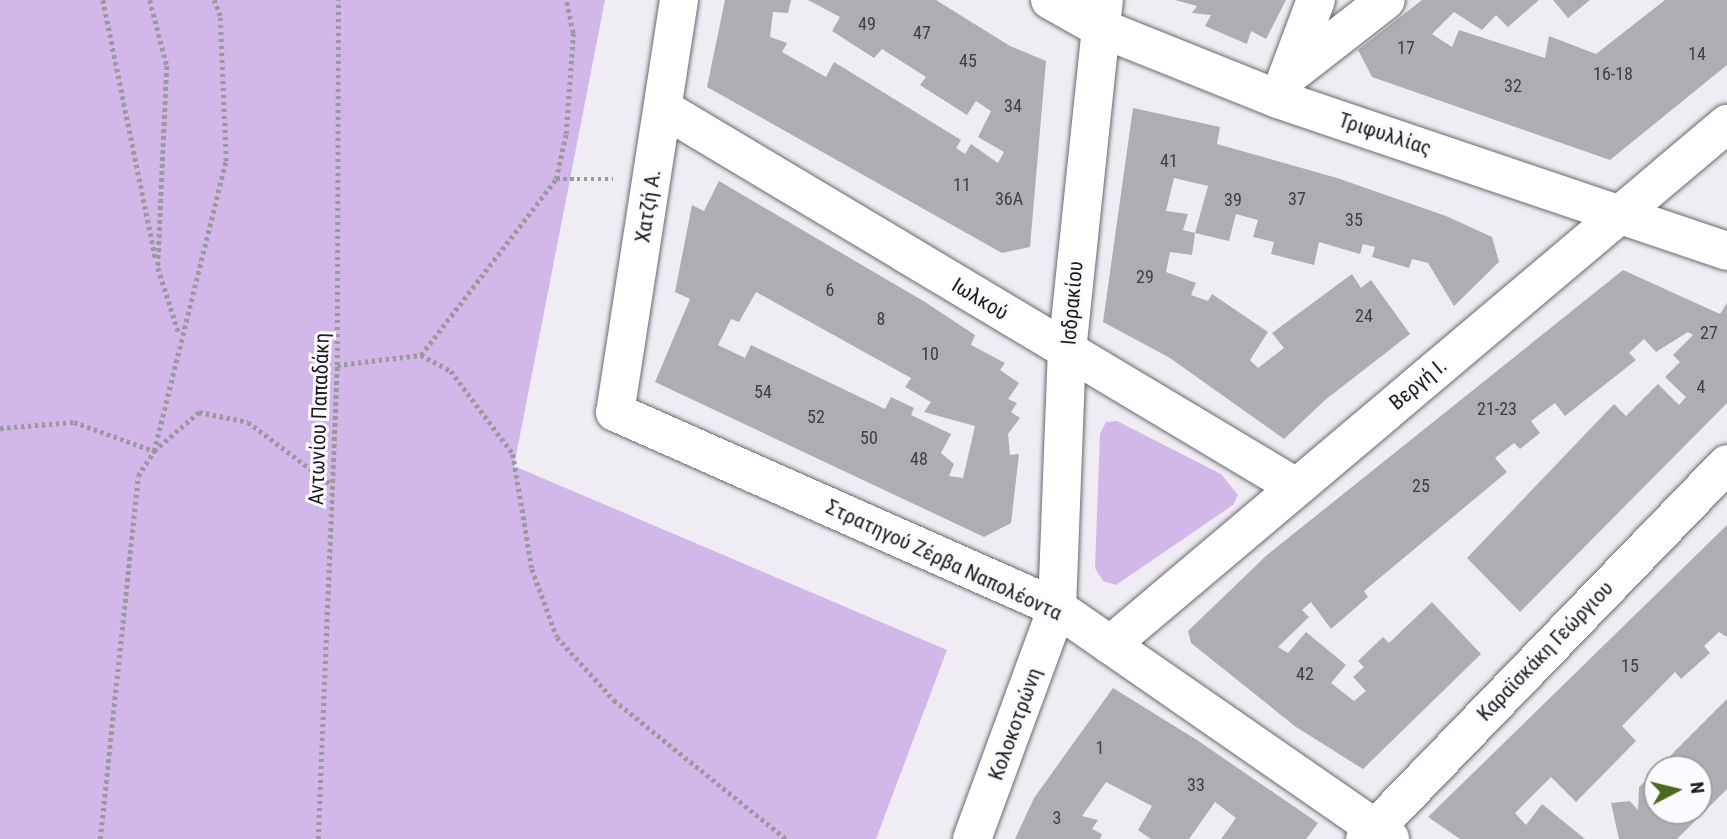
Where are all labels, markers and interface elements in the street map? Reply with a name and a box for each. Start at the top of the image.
house number: 49 [858,13,876,35]
house number: 47 [913,22,931,44]
house number: 17 [1397,37,1415,59]
house number: 14 [1688,43,1706,65]
house number: 45 [959,50,977,72]
house number: 16-18 [1593,63,1633,85]
house number: 32 [1504,75,1522,97]
house number: 34 [1004,95,1022,117]
street label: Τριφυλλίας [1335,107,1435,161]
house number: 41 [1160,150,1178,172]
street label: Χατζή Α. [630,168,666,244]
house number: 11 [953,174,971,196]
house number: 36Α [995,188,1023,210]
house number: 37 [1288,188,1306,210]
house number: 39 [1224,189,1242,211]
house number: 35 [1345,209,1363,231]
street label: Ισδρακίου [1056,260,1088,346]
house number: 29 [1136,266,1154,288]
street label: Ιωλκού [947,272,1013,326]
house number: 6 [826,279,834,301]
house number: 24 [1355,305,1373,327]
house number: 8 [877,308,885,330]
house number: 27 [1700,322,1718,344]
street label: Αντωνίου Παπαδάκη [303,332,335,506]
house number: 10 [921,343,939,365]
street label: Βεργή Ι. [1384,353,1452,415]
house number: 4 [1697,376,1705,398]
house number: 54 [754,381,772,403]
house number: 21-23 [1477,398,1517,420]
house number: 52 [807,406,825,428]
house number: 50 [860,427,878,449]
house number: 48 [910,448,928,470]
house number: 25 [1412,475,1430,497]
street label: Στρατηγού Ζέρβα Ναπολέοντα [822,494,1066,626]
street label: Καραϊσκάκη Γεώργιου [1472,576,1618,726]
house number: 15 [1621,655,1639,677]
house number: 42 [1296,663,1314,685]
street label: Κολοκοτρώνη [983,664,1047,784]
house number: 1 [1096,737,1104,759]
north arrow [1643,755,1713,825]
house number: 33 [1187,774,1205,796]
text: N [1685,780,1709,795]
house number: 3 [1053,807,1061,829]

